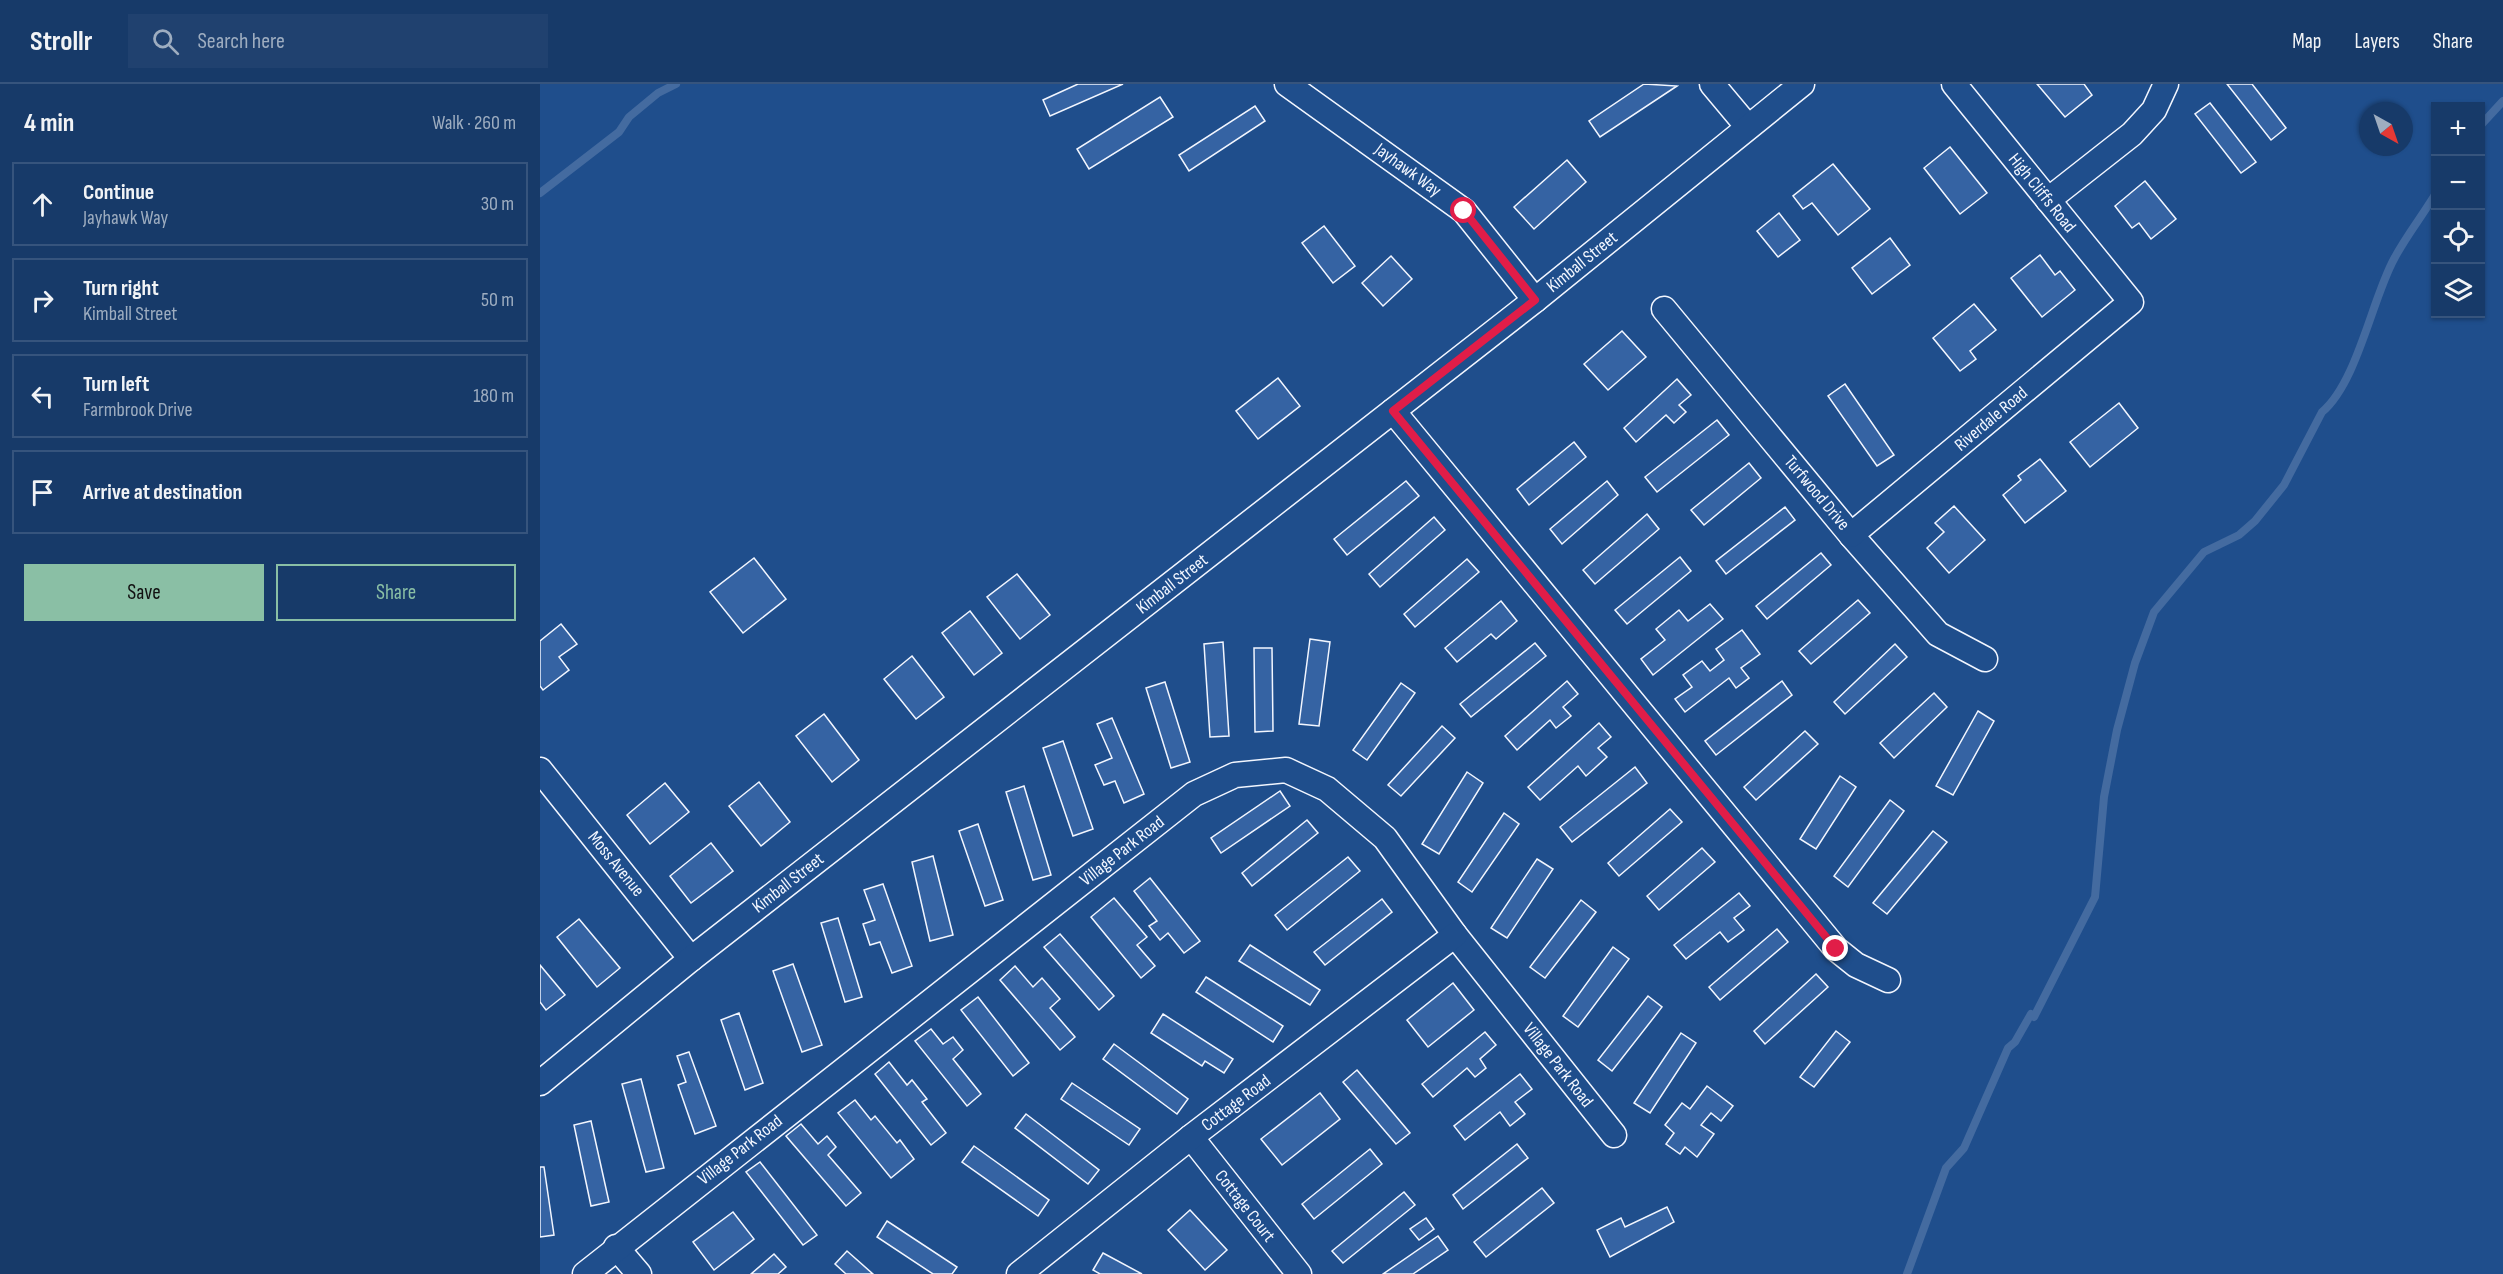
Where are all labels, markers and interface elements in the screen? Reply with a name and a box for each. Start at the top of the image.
search box [128,14,548,68]
text: Strollr [30,25,92,58]
icon: search [149,25,182,58]
text: Search here [197,28,285,55]
text: Map [2292,29,2321,54]
text: Layers [2354,29,2400,54]
text: Share [2433,29,2473,54]
north arrow [2359,102,2413,156]
map controls [2431,102,2485,318]
button: + [2431,102,2485,156]
text: 4 min [24,108,74,139]
text: Walk · 260 m [432,111,516,135]
street label: Jayhawk Way [1370,138,1445,201]
street label: High Cliffs Road [2004,149,2080,237]
button: − [2431,156,2485,210]
text: Continue [83,179,154,206]
icon: ahead [26,188,59,221]
text: 30 m [481,192,514,216]
route start [1450,197,1476,223]
text: Jayhawk Way [83,206,168,230]
button: locate [2431,210,2485,264]
street label: Kimball Street [1542,227,1622,297]
button: layers [2431,264,2485,318]
text: Turn right [83,275,159,302]
icon: right [26,284,59,317]
text: 50 m [481,288,514,312]
text: Kimball Street [83,302,177,326]
text: Turn left [83,371,149,398]
icon: left [26,380,59,413]
street label: Riverdale Road [1950,383,2032,455]
text: 180 m [473,384,514,408]
text: Farmbrook Drive [83,398,193,422]
street label: Turfwood Drive [1780,451,1854,535]
icon: arrive [26,476,59,509]
text: Arrive at destination [83,479,242,506]
street label: Kimball Street [1132,549,1212,618]
button: Save [24,564,264,621]
button: Share [276,564,516,621]
street label: Village Park Road [1076,811,1168,891]
street label: Moss Avenue [583,827,649,901]
street label: Kimball Street [748,848,828,917]
route end [1822,935,1848,961]
street label: Village Park Road [1518,1019,1598,1111]
street label: Cottage Road [1197,1070,1275,1136]
street label: Village Park Road [694,1110,786,1190]
street label: Cottage Court [1210,1166,1280,1247]

